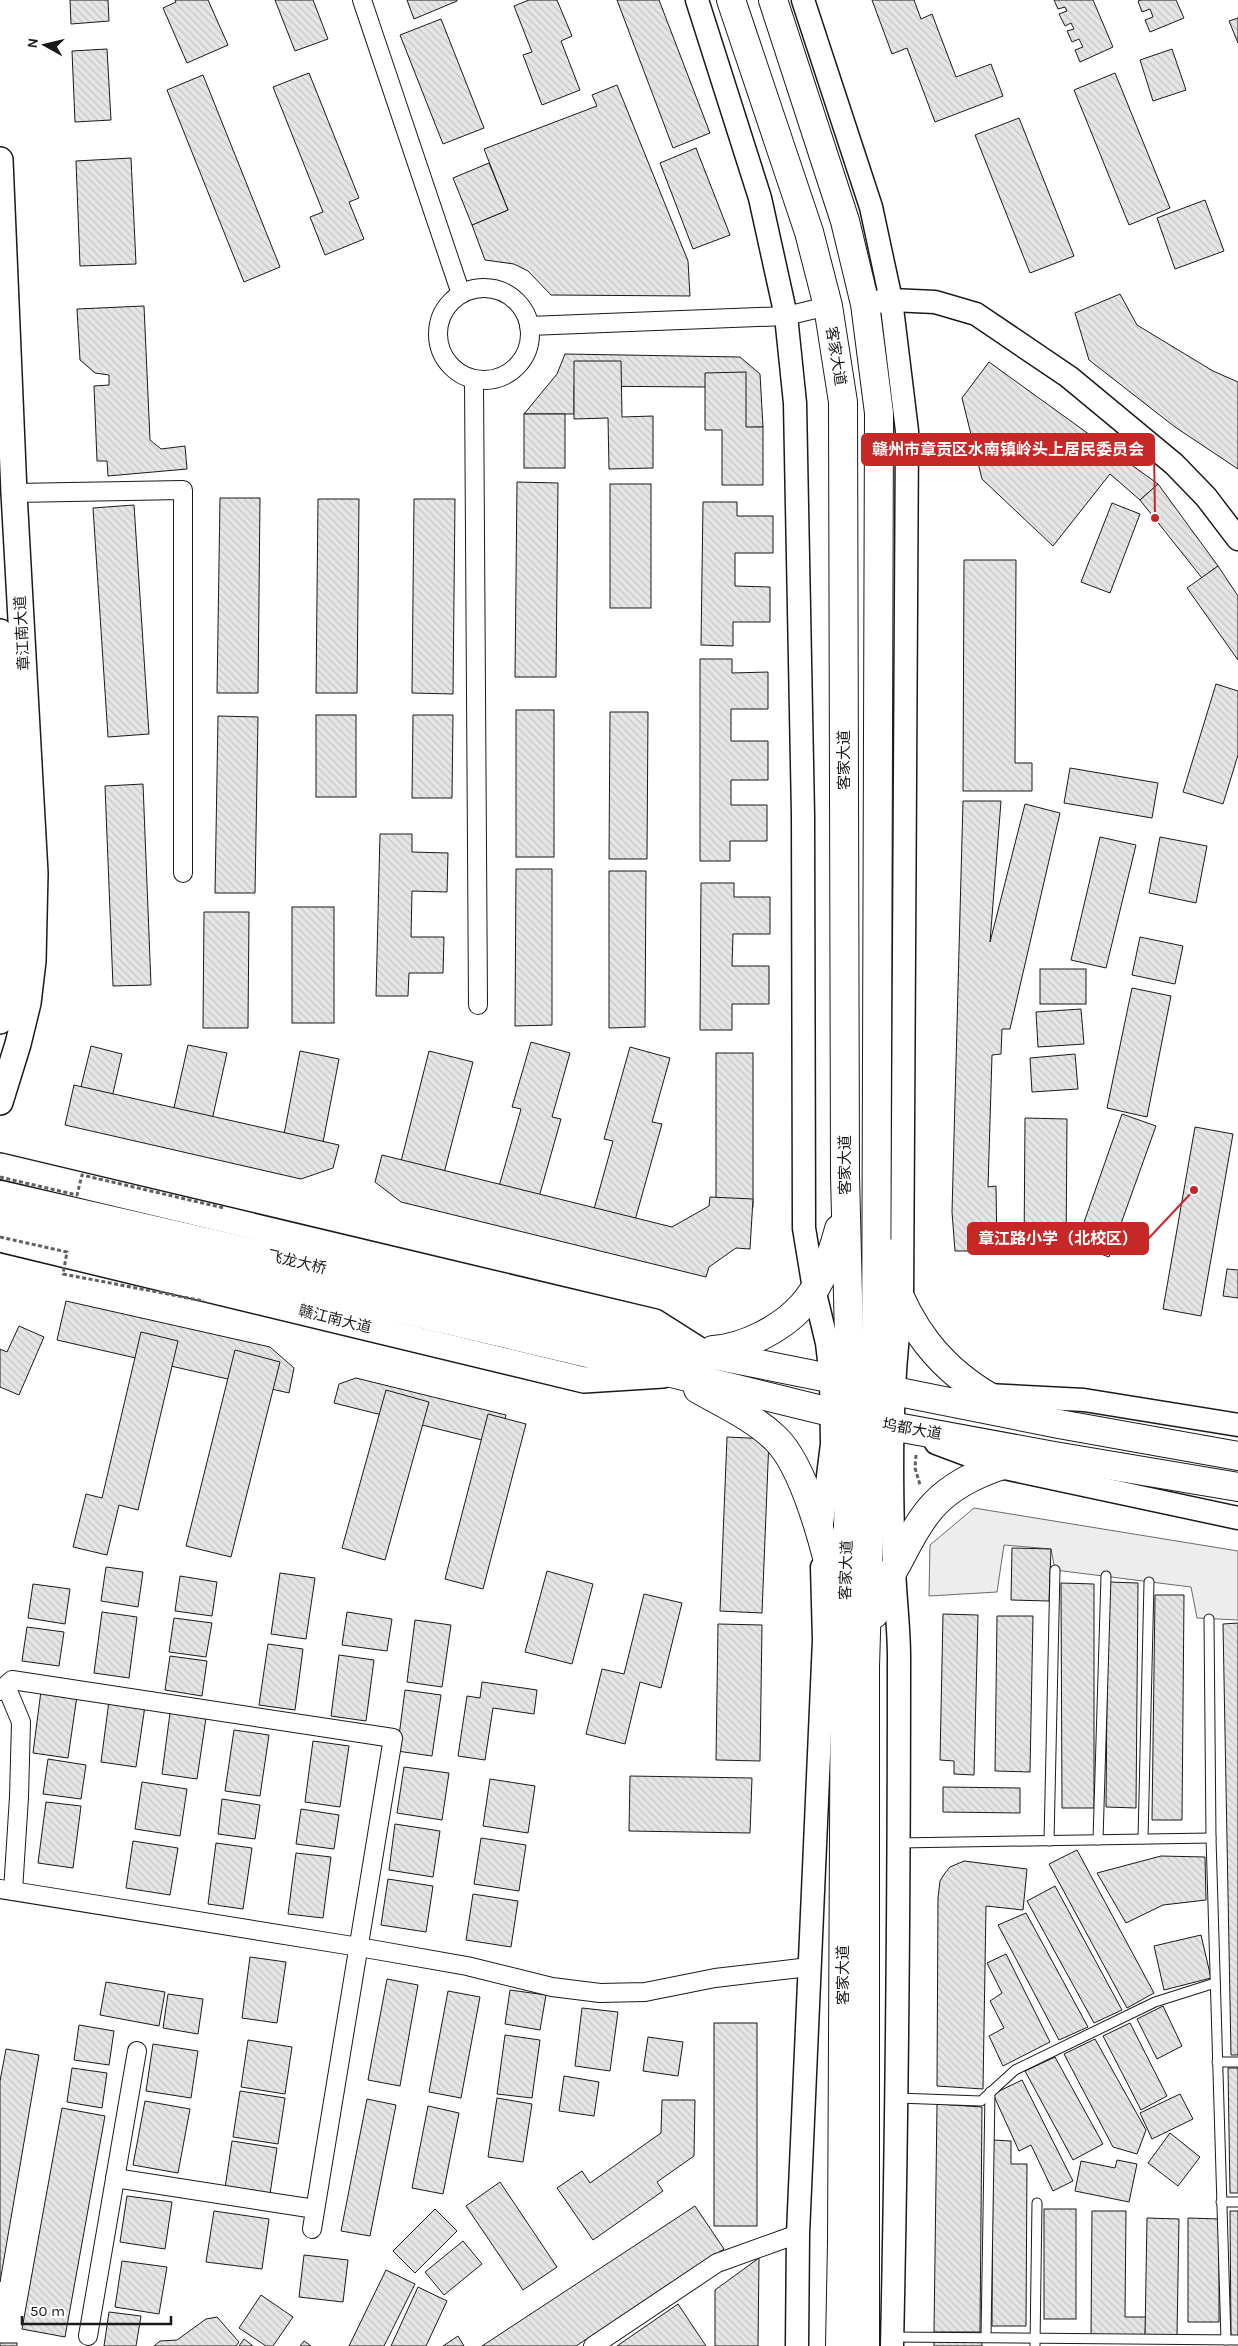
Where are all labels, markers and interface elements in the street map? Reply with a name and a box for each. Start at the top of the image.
north arrow [20,20,70,70]
text: N [24,37,42,49]
street label: 客家大道 [822,325,850,387]
callout: 赣州市章贡区水南镇岭头上居民委员会 [862,434,1154,465]
text: 赣州市章贡区水南镇岭头上居民委员会 [872,440,1144,459]
street label: 章江南大道 [11,595,33,671]
street label: 客家大道 [835,730,853,790]
street label: 客家大道 [836,1135,854,1195]
callout: 章江路小学（北校区） [968,1223,1148,1254]
text: 章江路小学（北校区） [978,1229,1138,1248]
street label: 飞龙大桥 [266,1246,328,1278]
street label: 赣江南大道 [296,1301,374,1337]
street label: 坞都大道 [881,1415,943,1443]
street label: 客家大道 [836,1540,856,1600]
street label: 客家大道 [834,1945,852,2005]
scale bar [22,2294,171,2326]
text: 50 m [30,2302,65,2320]

